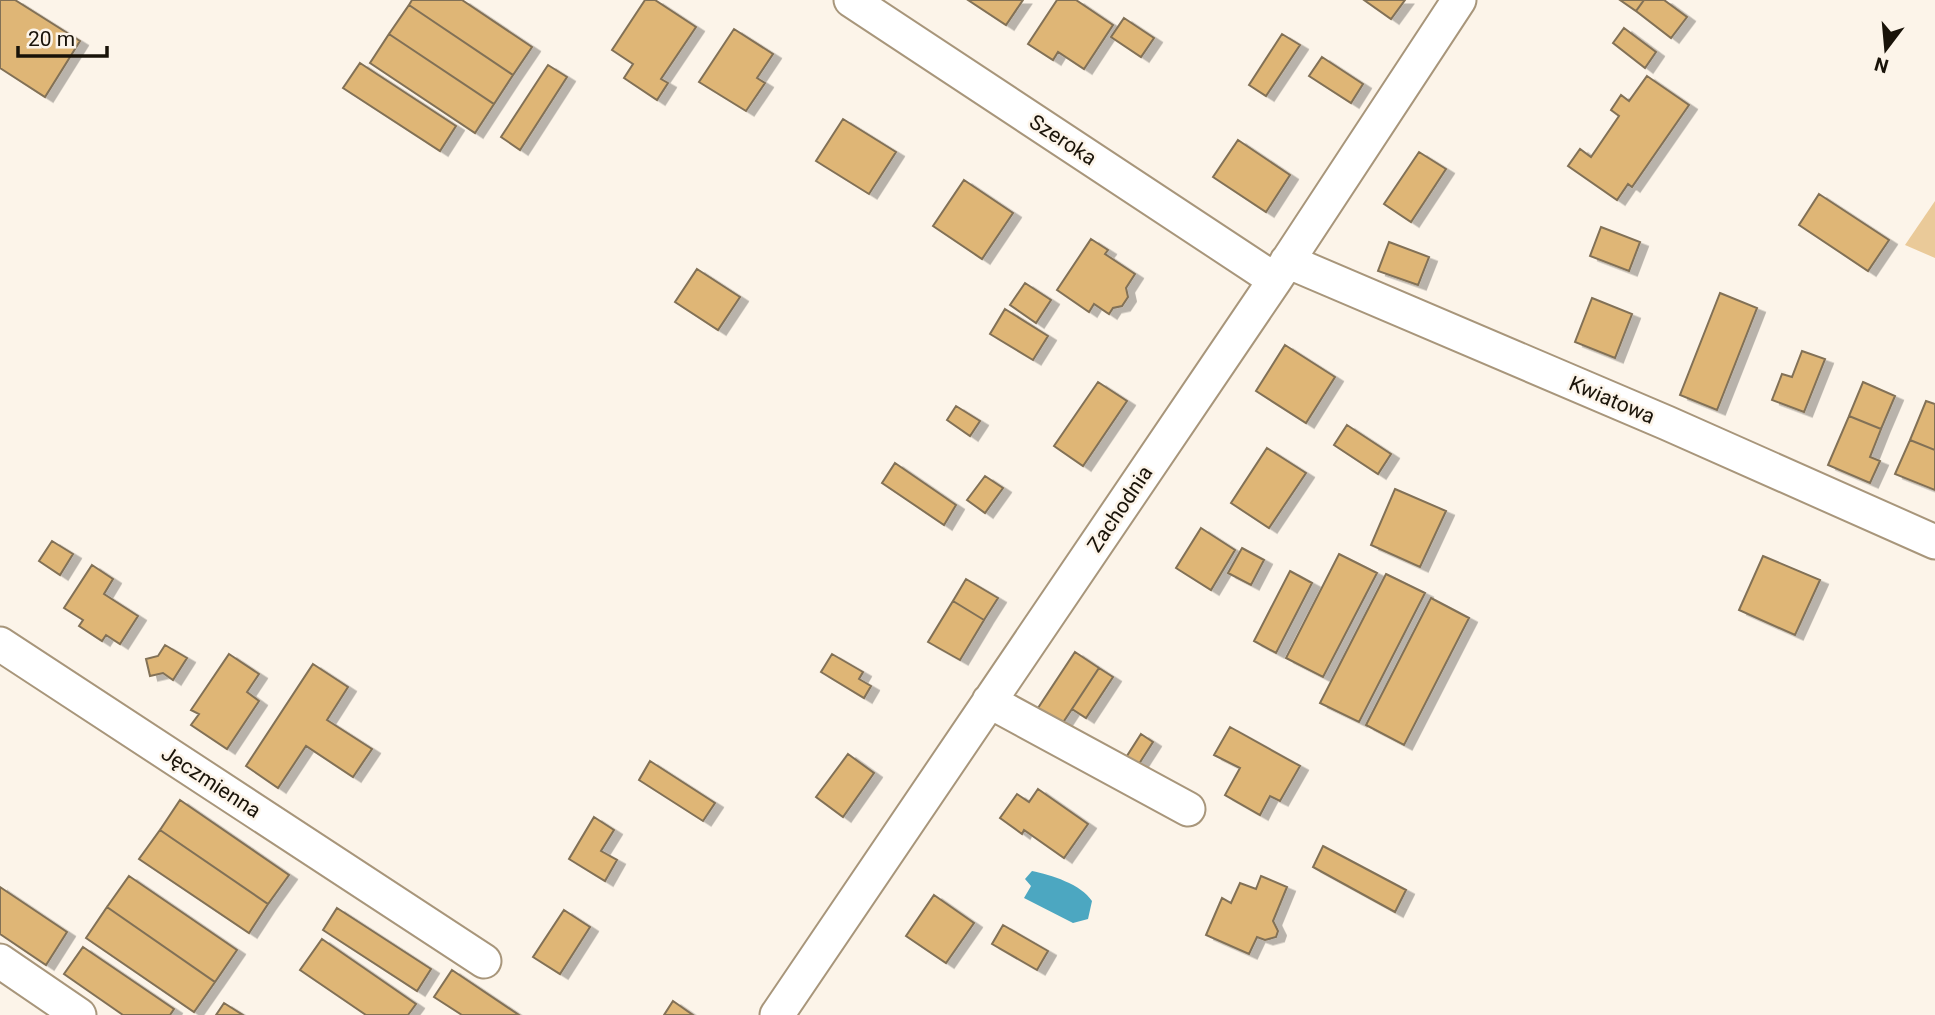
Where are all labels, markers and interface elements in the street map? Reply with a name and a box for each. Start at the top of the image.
scale bar [18,14,107,58]
north arrow [1851,14,1921,84]
text: 20 m [28,27,75,51]
text: N [1872,52,1891,78]
street label: Szeroka [1025,110,1101,170]
street label: Kwiatowa [1566,371,1658,429]
street label: Zachodnia [1083,461,1157,557]
street label: Jęczmienna [157,741,265,823]

